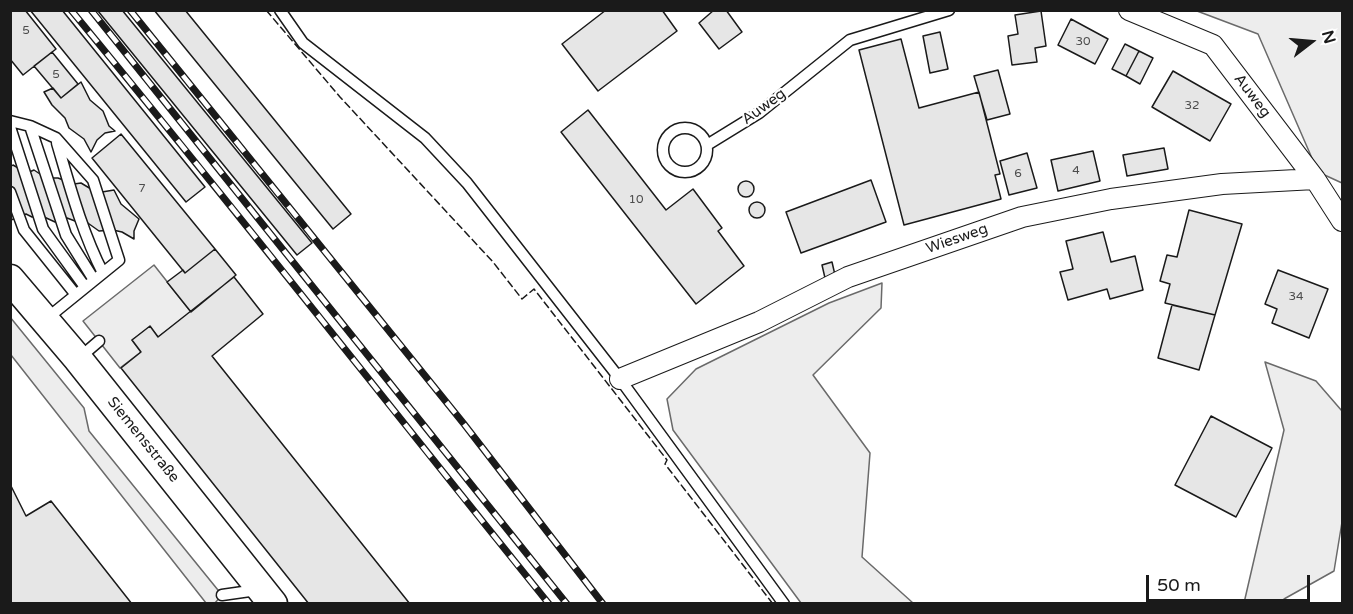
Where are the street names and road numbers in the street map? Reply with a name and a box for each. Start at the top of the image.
street label: Auweg [1230,71,1274,121]
street label: Auweg [739,85,789,129]
street label: Wiesweg [924,220,990,258]
street label: Siemensstraße [103,394,183,486]

